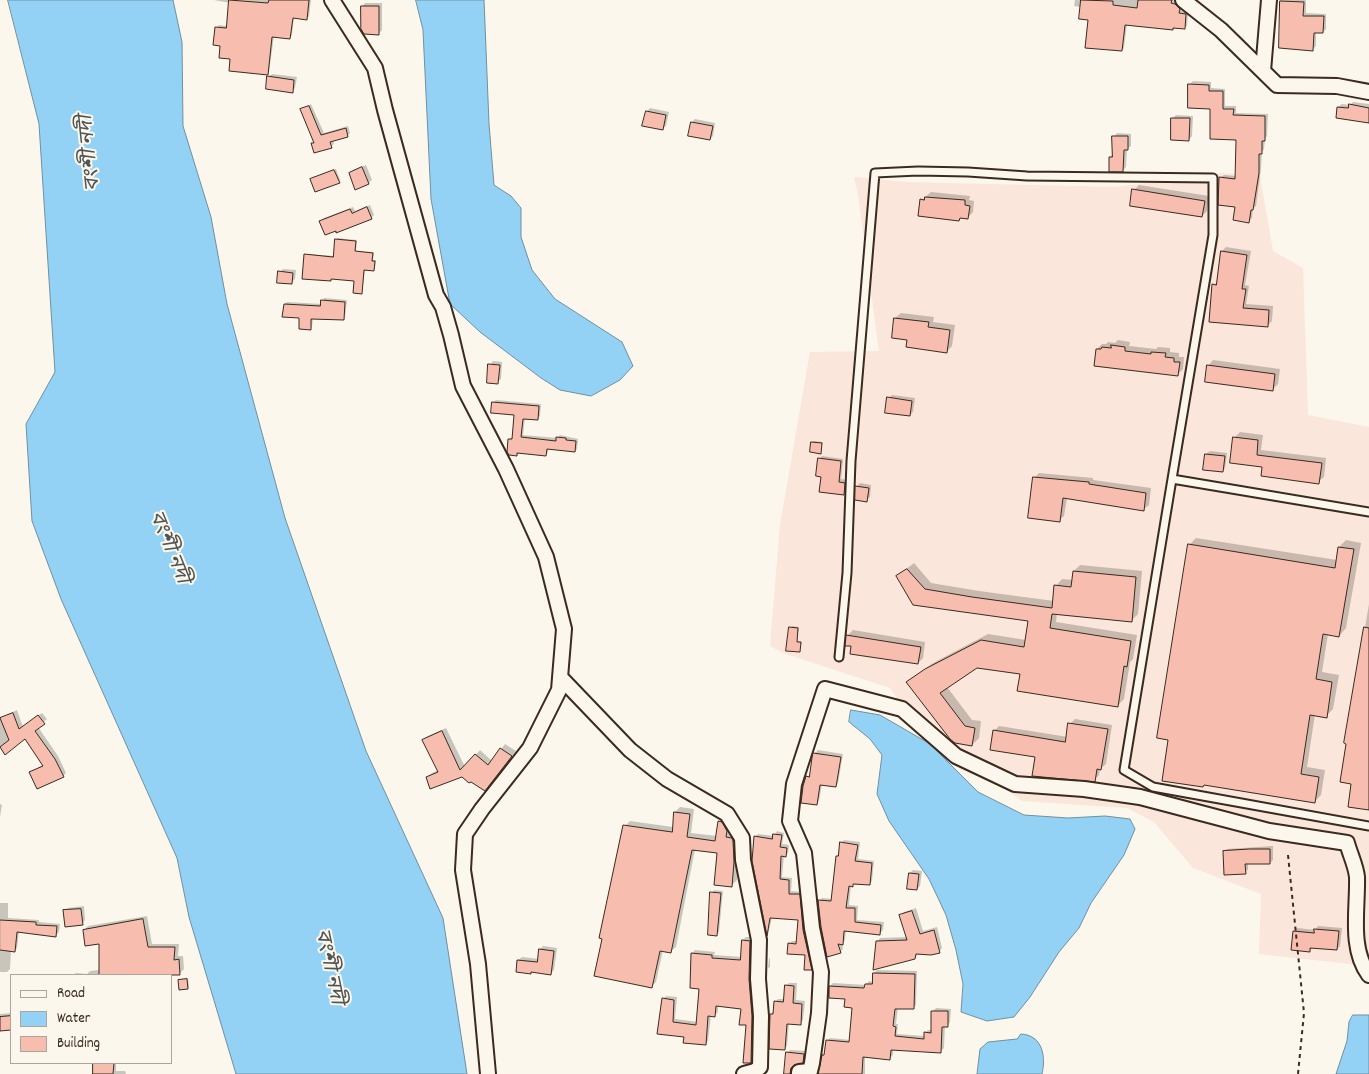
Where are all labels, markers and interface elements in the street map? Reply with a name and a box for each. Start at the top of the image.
water label: বংশী নদী [75,114,109,192]
water label: বংশী নদী [141,508,193,588]
water label: বংশী নদী [307,927,347,1007]
legend [10,974,172,1064]
text: Road [57,983,85,1005]
text: Water [57,1008,90,1030]
text: Building [57,1033,100,1055]

